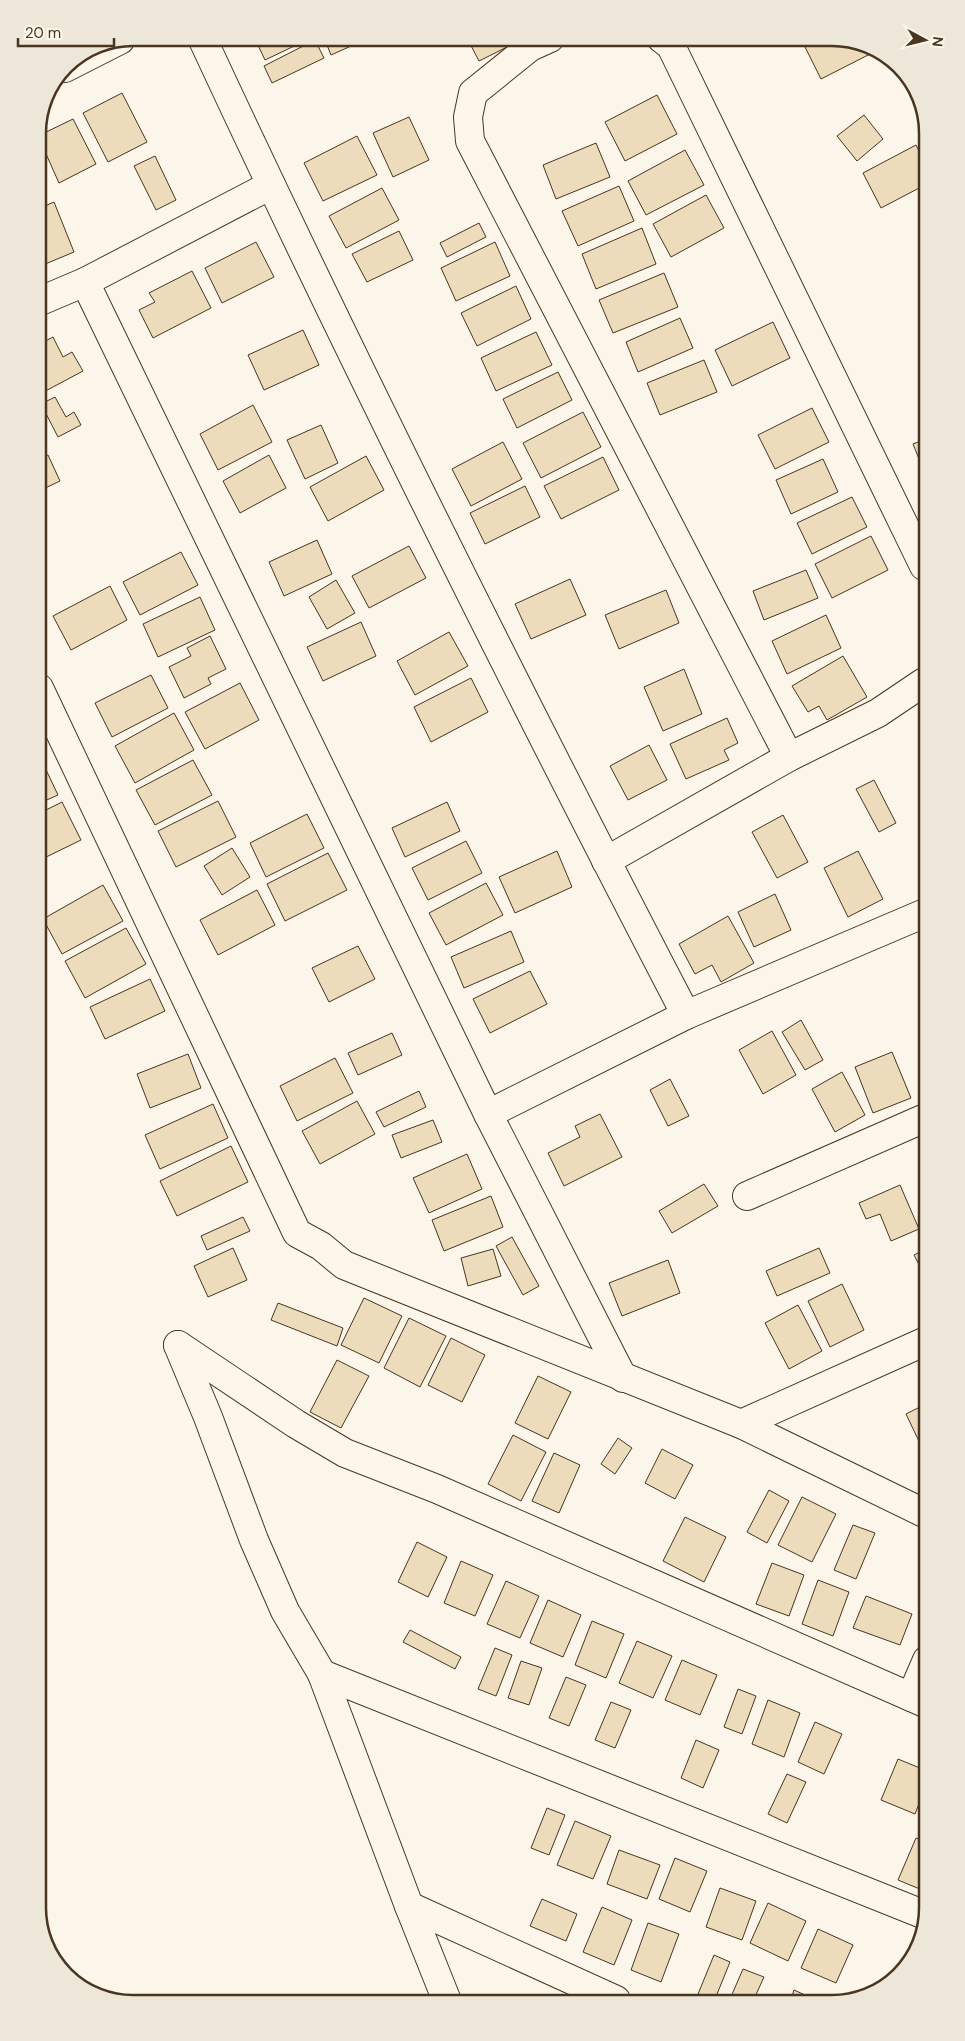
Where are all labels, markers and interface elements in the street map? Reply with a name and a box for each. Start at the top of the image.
scale bar [18,15,114,47]
north arrow [900,15,950,65]
text: 20 m [25,23,61,43]
text: N [928,35,947,48]

